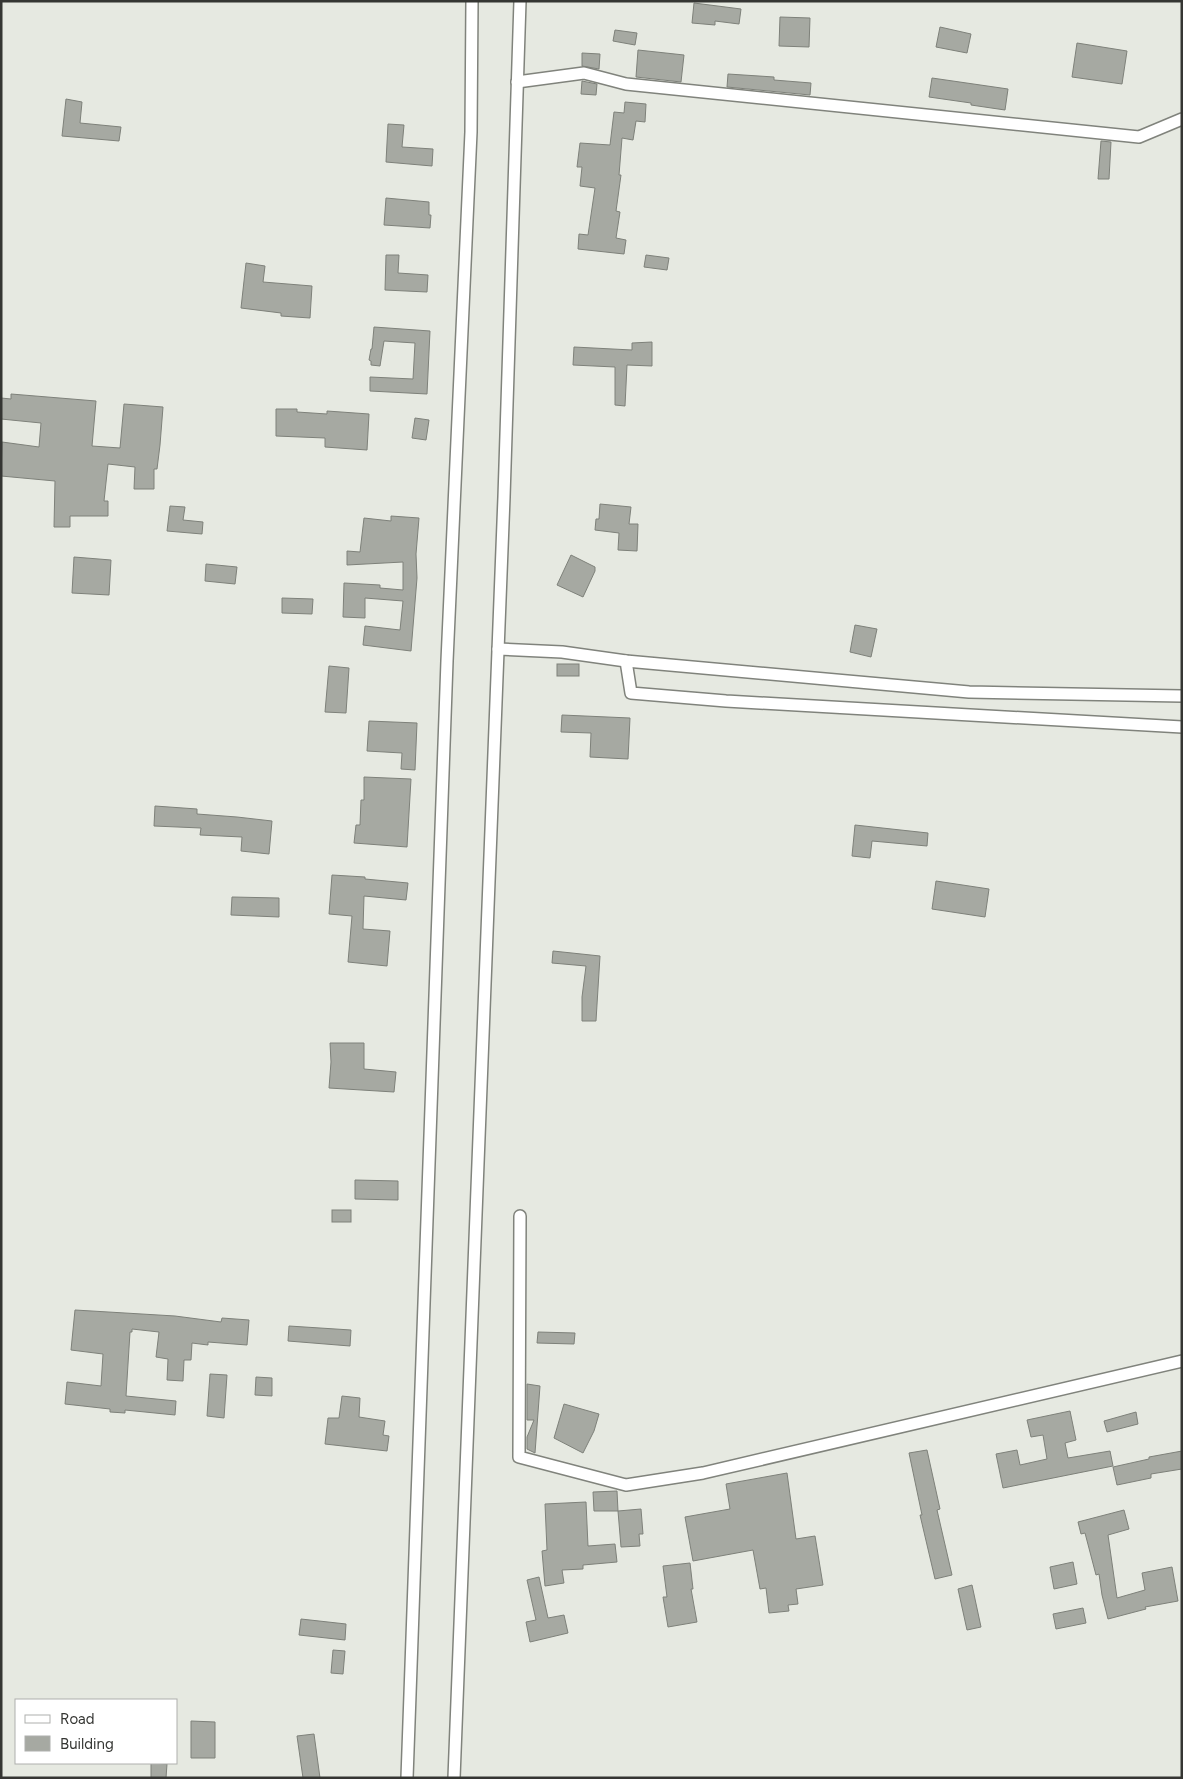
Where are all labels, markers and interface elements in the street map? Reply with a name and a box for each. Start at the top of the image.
legend [15,1699,178,1764]
text: Road [60,1710,95,1728]
text: Building [60,1735,114,1753]

